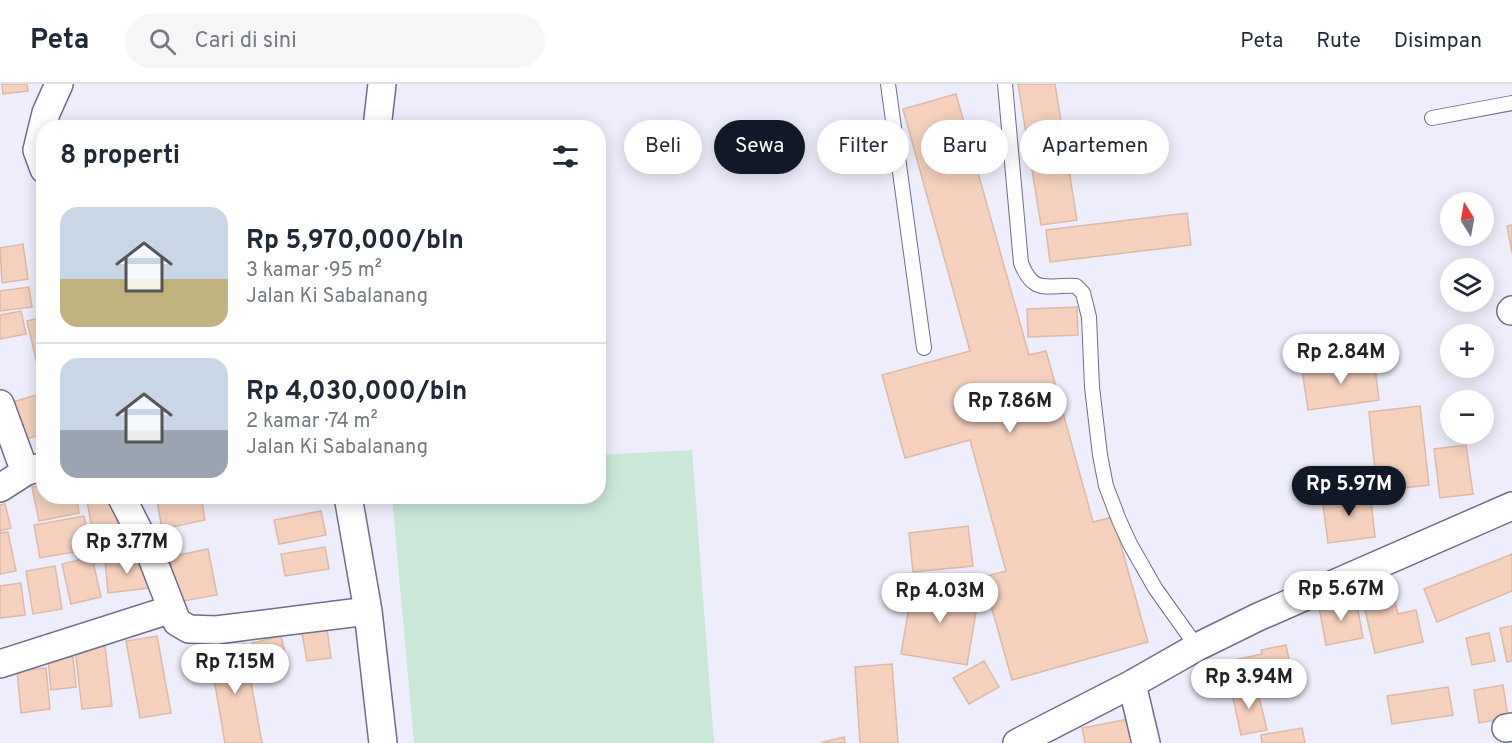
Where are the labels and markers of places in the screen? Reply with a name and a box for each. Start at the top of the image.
pin: Rp 2.84M [1279,334,1403,385]
pin: Rp 7.86M [948,383,1072,434]
pin: Rp 5.97M [1287,466,1411,517]
pin: Rp 3.77M [65,524,189,575]
pin: Rp 5.67M [1279,571,1403,622]
pin: Rp 4.03M [878,573,1002,624]
pin: Rp 7.15M [173,644,297,695]
pin: Rp 3.94M [1187,659,1311,710]

